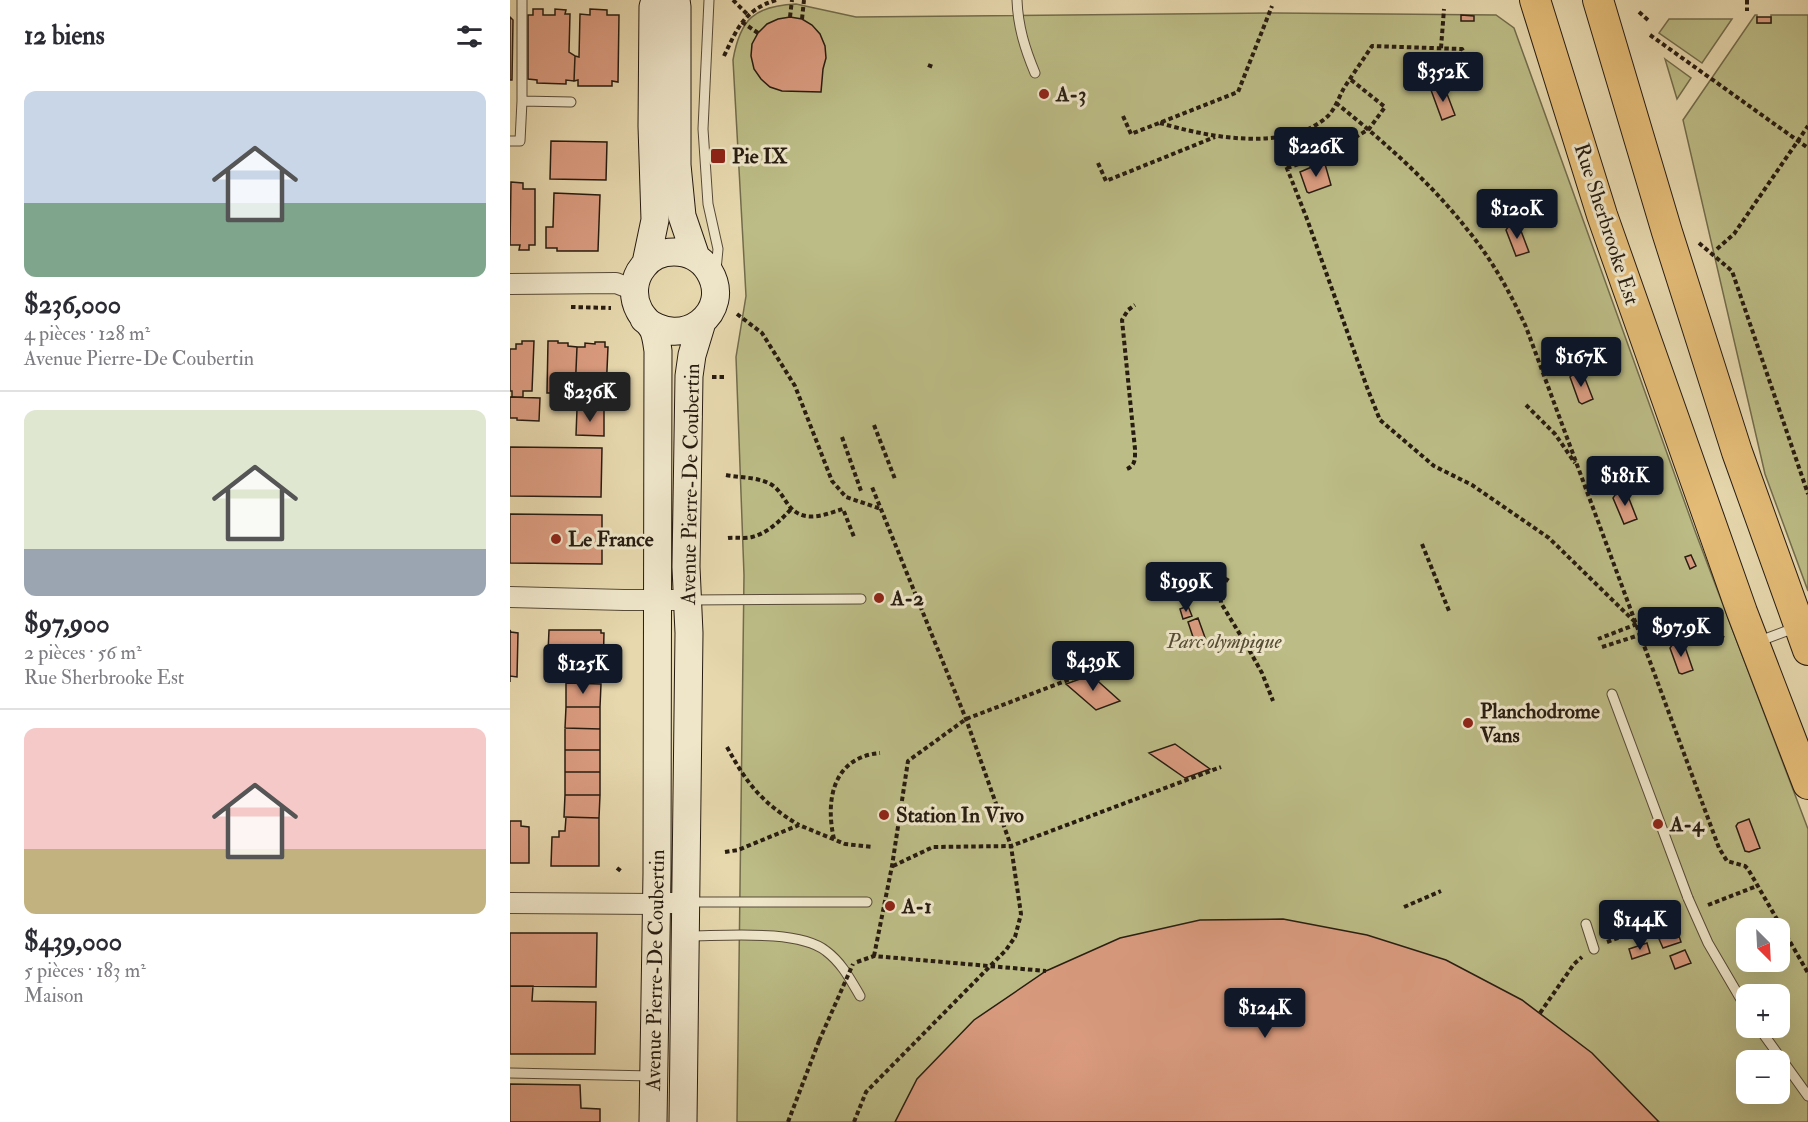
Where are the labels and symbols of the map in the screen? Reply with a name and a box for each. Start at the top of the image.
pin: $352K [1401,52,1485,103]
place label: A-3 [1055,81,1086,108]
marker: A-3 [1037,87,1051,101]
pin: $226K [1274,127,1358,178]
street label: Rue Sherbrooke Est [1568,140,1645,309]
place label: Pie IX [732,143,788,170]
marker: Pie IX [709,147,727,165]
pin: $120K [1475,189,1559,240]
pin: $167K [1539,337,1623,388]
street label: Avenue Pierre-De Coubertin [675,363,706,606]
pin: $236K [548,372,632,423]
pin: $181K [1583,456,1667,507]
place label: Le France [568,526,654,553]
marker: Le France [549,532,563,546]
pin: $199K [1144,562,1228,613]
place label: A-2 [890,585,924,612]
marker: A-2 [872,591,886,605]
pin: $97.9K [1632,607,1730,658]
park label: Parc olympique [1165,628,1283,655]
pin: $439K [1051,641,1135,692]
pin: $125K [541,644,625,695]
place label: Planchodrome Vans [1479,698,1600,749]
marker: Planchodrome Vans [1461,716,1475,730]
place label: Station In Vivo [896,802,1024,829]
marker: Station In Vivo [877,808,891,822]
place label: A-4 [1669,811,1705,838]
marker: A-4 [1651,817,1665,831]
street label: Avenue Pierre-De Coubertin [640,849,671,1092]
place label: A-1 [901,893,932,920]
marker: A-1 [883,899,897,913]
pin: $144K [1598,900,1682,951]
north arrow [1736,918,1790,972]
pin: $124K [1223,988,1307,1039]

